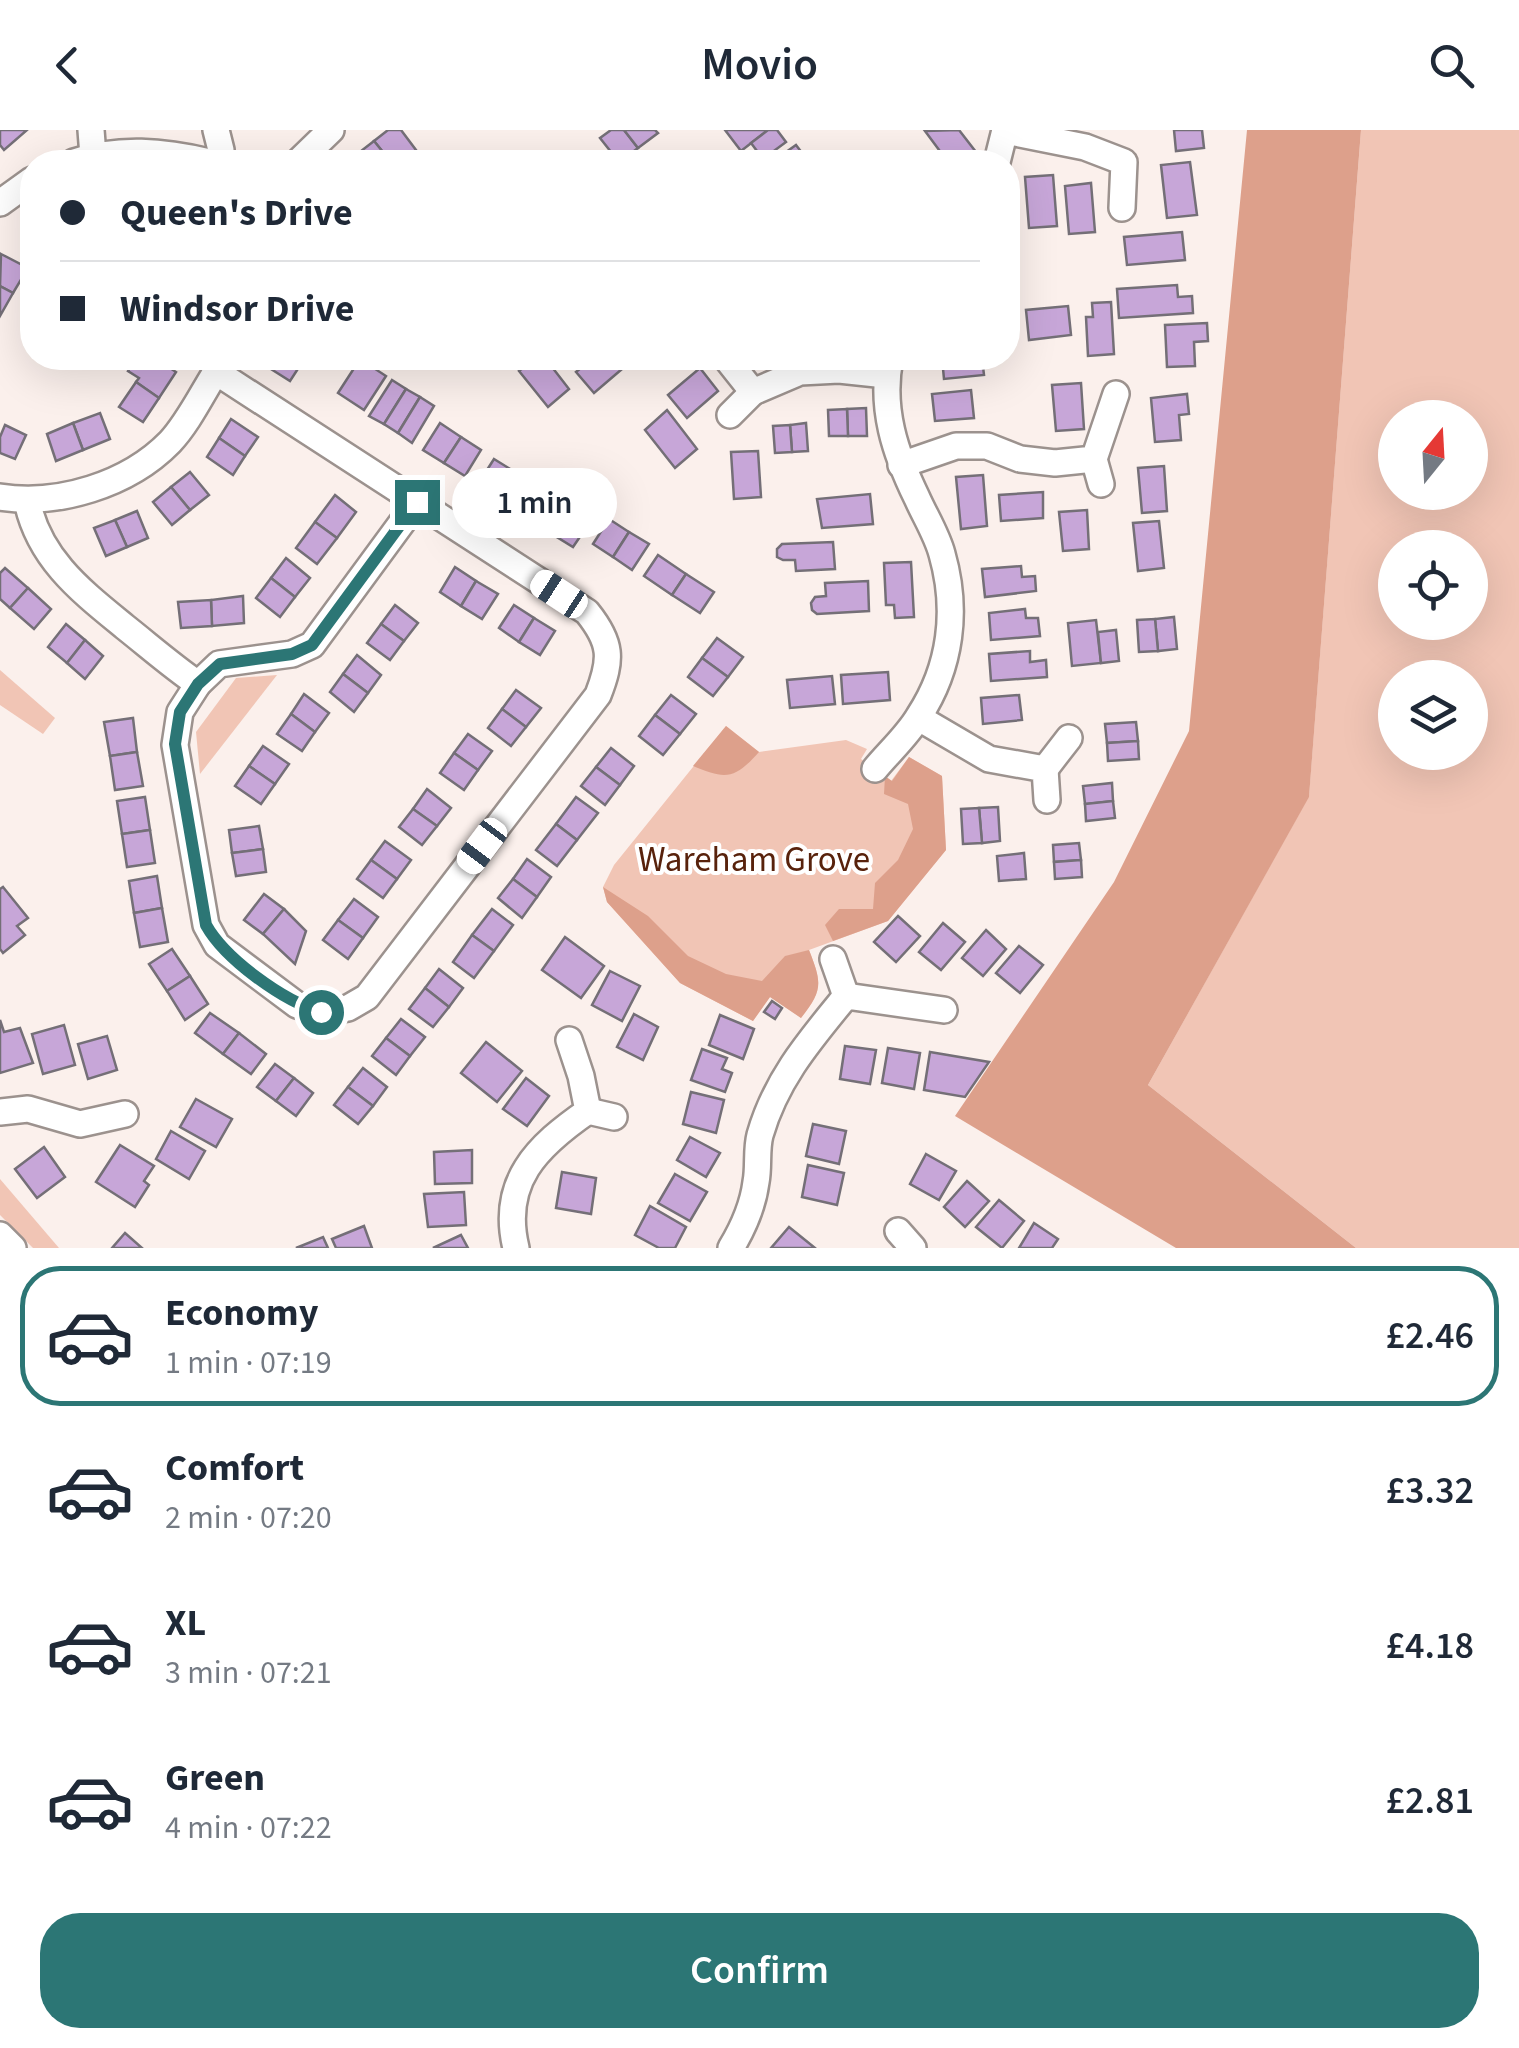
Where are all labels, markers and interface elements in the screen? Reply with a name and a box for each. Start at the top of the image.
text: Movio [701,33,818,97]
icon: back [40,38,95,93]
icon: search [1424,38,1479,93]
text: Queen's Drive [120,186,353,240]
text: Windsor Drive [120,282,355,336]
north arrow [1378,400,1488,510]
map controls [1378,400,1488,770]
callout: 1 min [452,467,617,537]
route end [395,480,440,525]
text: 1 min [496,480,573,526]
button: locate [1378,530,1488,640]
car [526,565,592,623]
button: layers [1378,660,1488,770]
car [452,813,512,879]
park label: Wareham Grove [638,835,870,885]
route start [299,990,344,1035]
text: Economy [165,1286,318,1340]
icon: car [45,1291,135,1381]
text: £2.46 [1386,1309,1474,1363]
text: 1 min · 07:19 [165,1340,332,1386]
text: Comfort [165,1441,304,1495]
icon: car [45,1446,135,1536]
text: £3.32 [1386,1464,1474,1518]
text: 2 min · 07:20 [165,1495,332,1541]
text: XL [165,1596,206,1650]
icon: car [45,1601,135,1691]
text: £4.18 [1386,1619,1474,1673]
text: 3 min · 07:21 [165,1650,332,1696]
text: Green [165,1751,265,1805]
icon: car [45,1756,135,1846]
text: £2.81 [1386,1774,1474,1828]
text: 4 min · 07:22 [165,1805,332,1851]
button: Confirm [40,1913,1479,2028]

